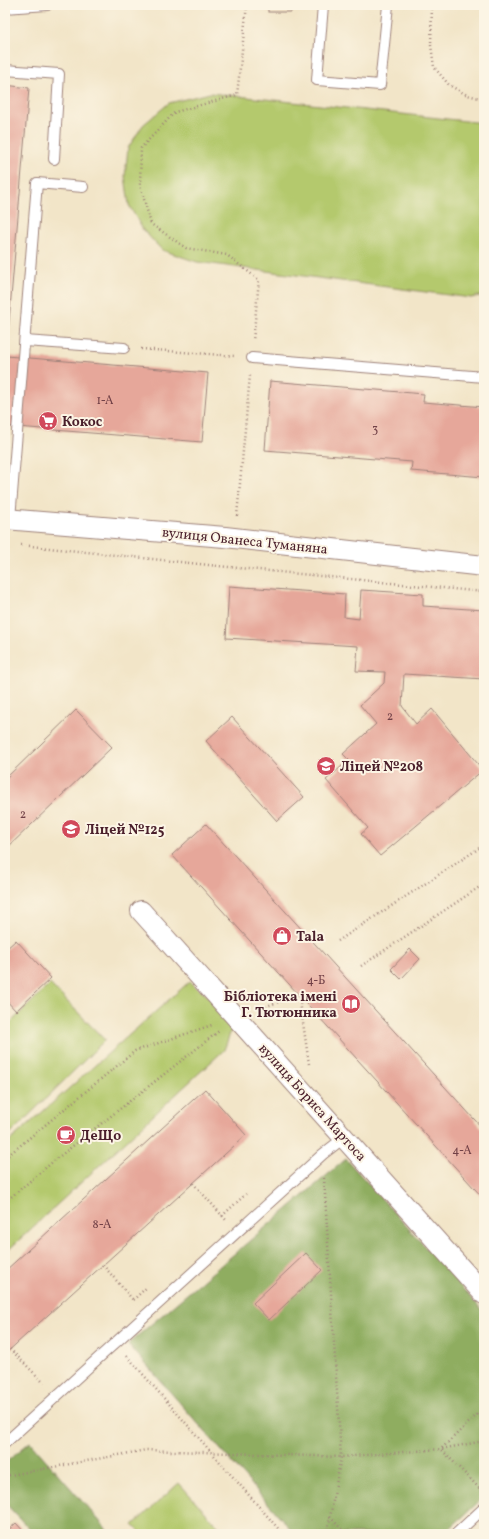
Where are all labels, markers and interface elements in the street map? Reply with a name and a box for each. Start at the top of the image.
house number: 1-А [96,393,114,409]
supermarket icon: Кокос [37,410,59,432]
place label: Кокос [62,413,103,432]
house number: 3 [372,422,378,438]
street label: вулиця Ованеса Туманяна [161,523,329,560]
house number: 2 [387,709,393,725]
school or university icon: Ліцей №208 [315,755,337,777]
place label: Ліцей №208 [340,758,423,777]
house number: 2 [20,807,26,823]
school or university icon: Ліцей №125 [60,818,82,840]
place label: Ліцей №125 [85,821,165,840]
shop icon: Tala [271,925,293,947]
place label: Tala [296,928,325,947]
house number: 4-Б [307,973,325,989]
place label: Бібліотека імені Г. Тютюнника [224,988,337,1023]
library icon: Бібліотека імені Г. Тютюнника [340,993,362,1015]
street label: вулиця Бориса Мартоса [254,1040,370,1166]
cafe icon: ДеЩо [55,1124,77,1146]
place label: ДеЩо [80,1127,121,1146]
house number: 4-А [452,1143,472,1159]
house number: 8-А [93,1217,112,1233]

